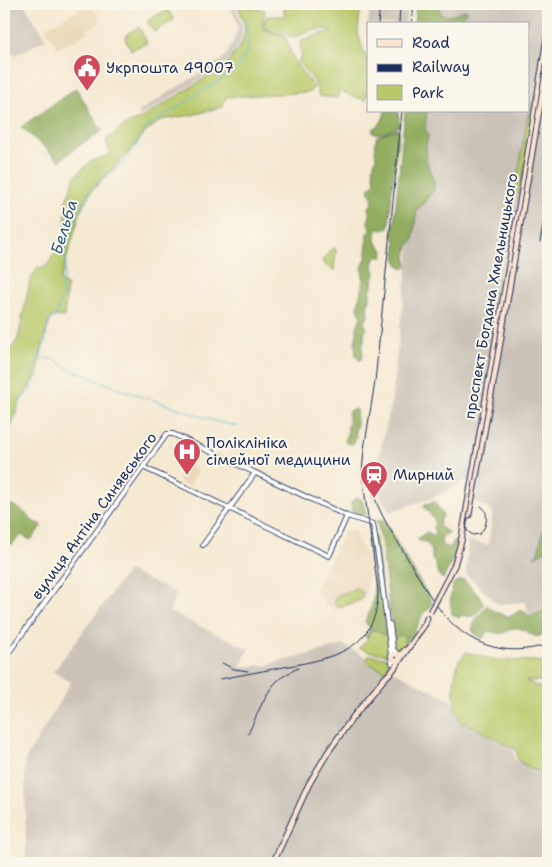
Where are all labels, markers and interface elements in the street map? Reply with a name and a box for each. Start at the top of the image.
legend [367,22,530,112]
text: Road [412,33,450,53]
public building icon: Укрпошта 49007 [72,53,102,92]
text: Railway [412,57,470,77]
place label: Укрпошта 49007 [106,58,234,78]
text: Park [412,83,444,103]
street label: проспект Богдана Хмельницького [459,171,523,421]
water label: Бельба [46,197,82,257]
street label: вулиця Антіна Синявського [27,428,161,604]
place label: Поліклініка сімейної медицини [206,433,351,470]
hospital icon: Поліклініка сімейної медицини [172,437,202,476]
station icon: Мирний [359,460,389,499]
place label: Мирний [393,465,454,485]

